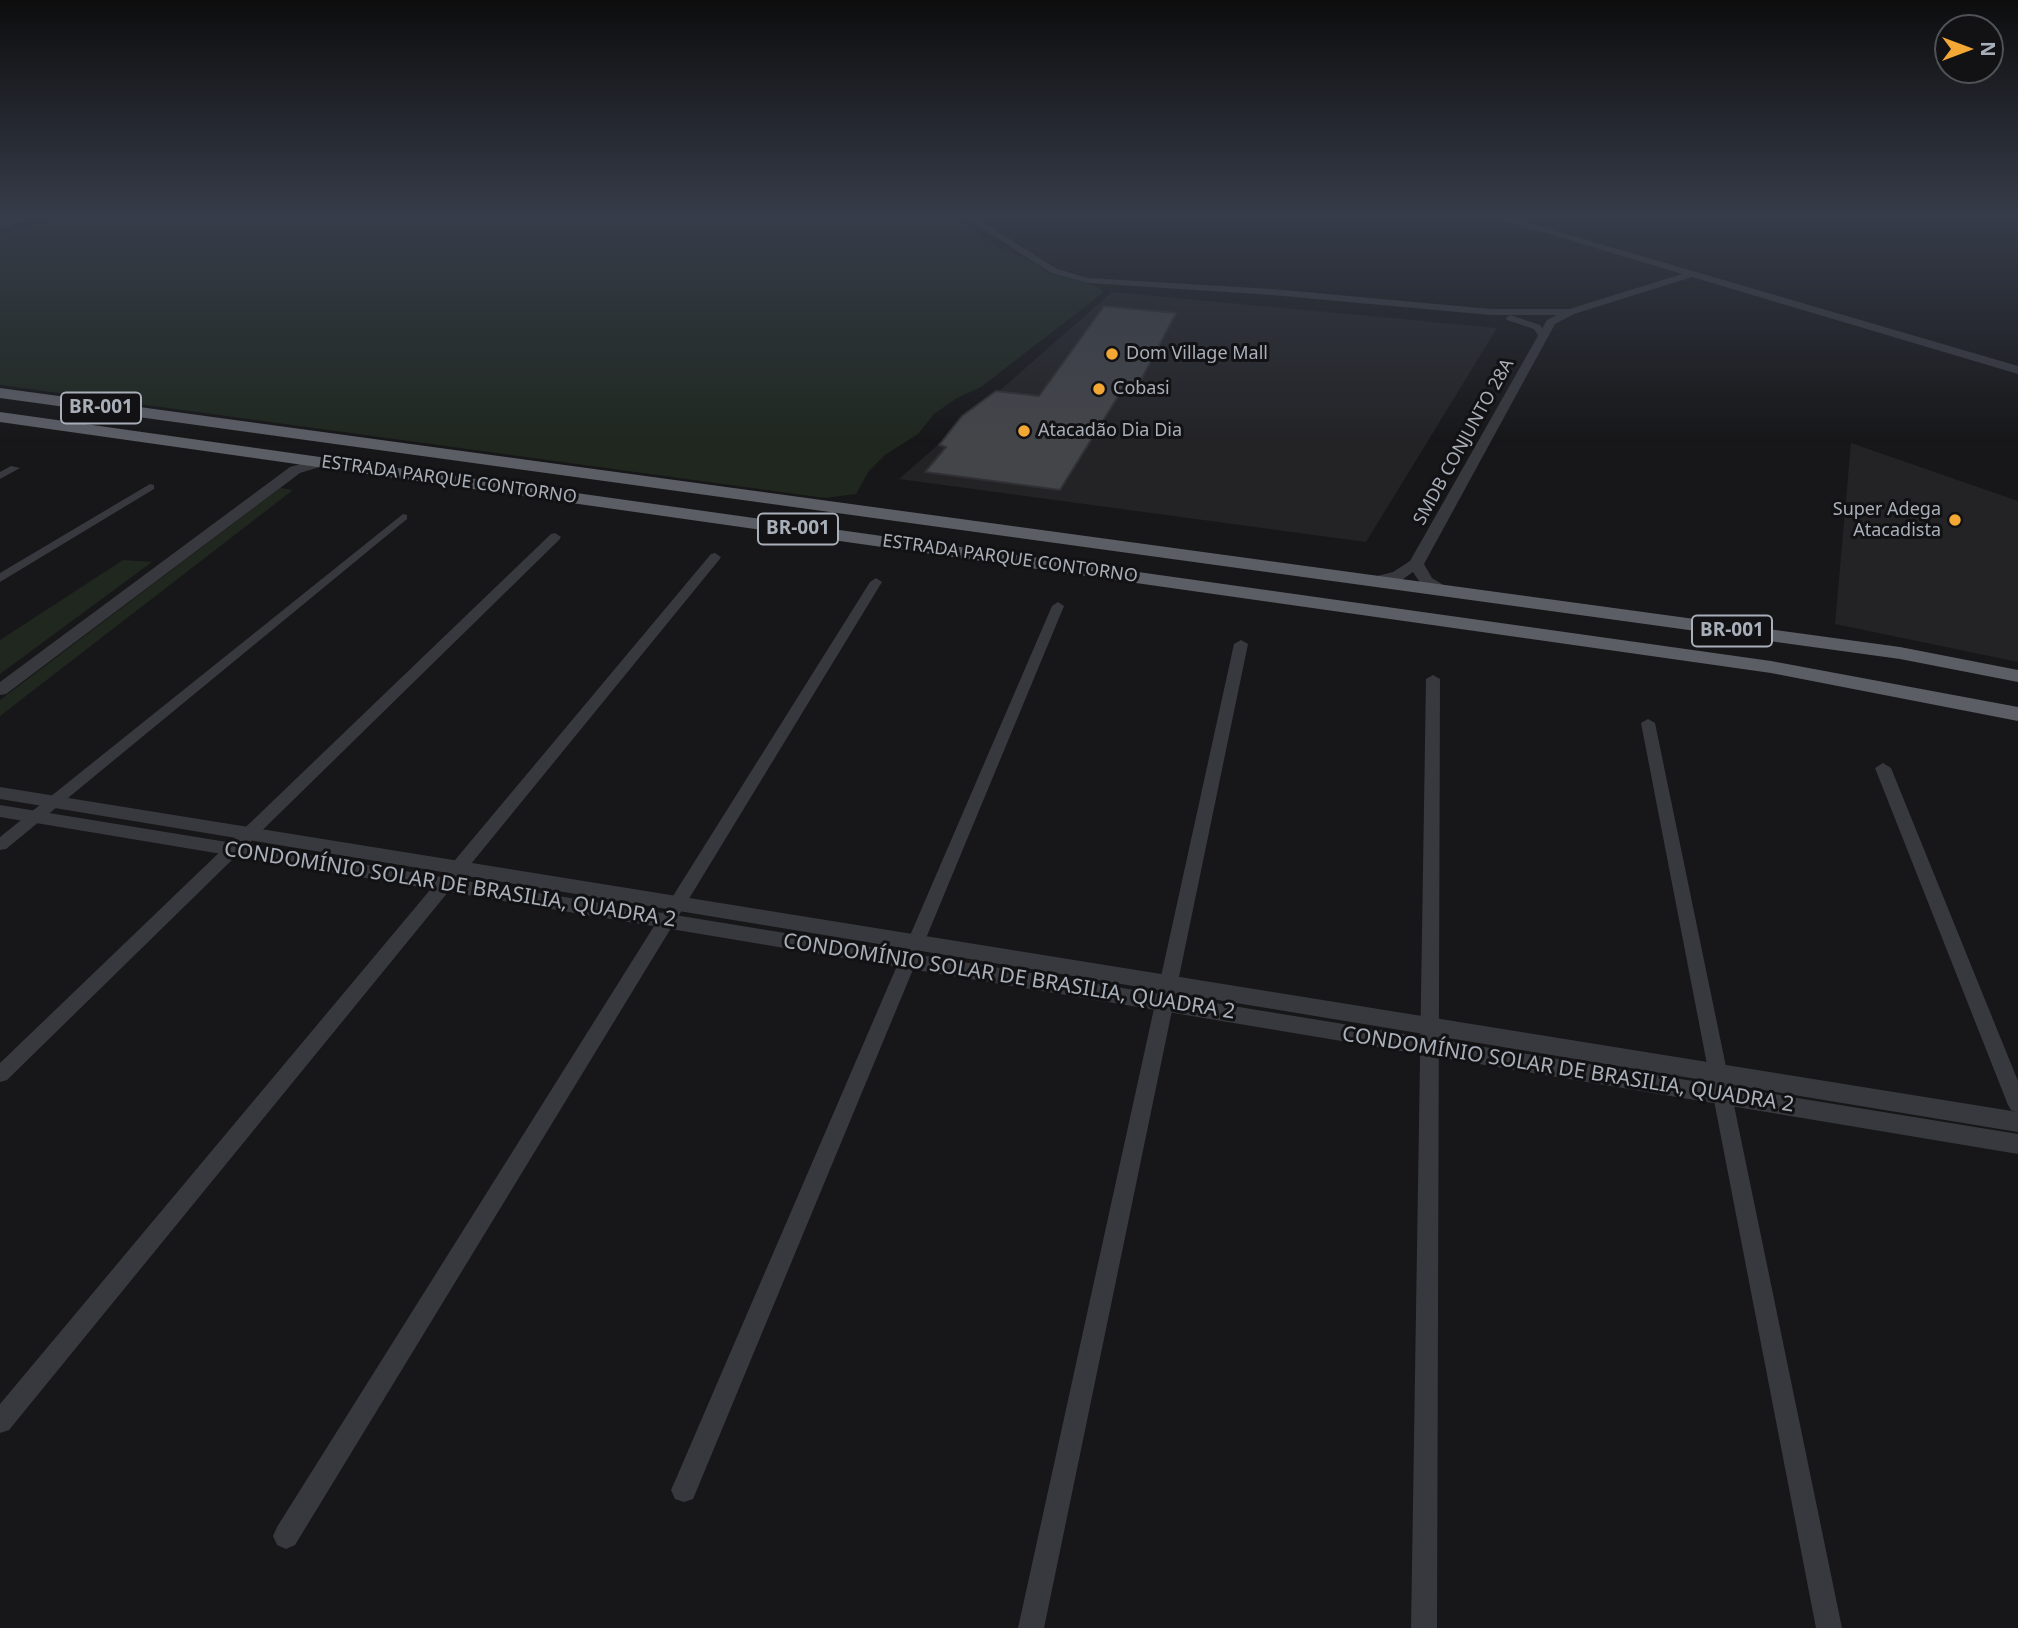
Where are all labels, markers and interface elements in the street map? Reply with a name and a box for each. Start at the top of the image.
north arrow [1934,14,2004,84]
text: N [1975,41,2001,57]
place label: Dom Village Mall [1126,343,1268,365]
marker: Dom Village Mall [1104,346,1120,362]
street label: SMDB CONJUNTO 28A [1409,355,1519,529]
place label: Cobasi [1113,378,1170,400]
marker: Cobasi [1091,381,1107,397]
road number: BR-001 [61,392,141,424]
place label: Atacadão Dia Dia [1038,420,1182,442]
marker: Atacadão Dia Dia [1016,423,1032,439]
street label: ESTRADA PARQUE CONTORNO [320,451,578,509]
place label: Super Adega Atacadista [1833,499,1941,542]
marker: Super Adega Atacadista [1947,512,1963,528]
road number: BR-001 [758,514,838,544]
street label: ESTRADA PARQUE CONTORNO [881,530,1139,588]
road number: BR-001 [1692,616,1772,646]
street label: CONDOMÍNIO SOLAR DE BRASILIA, QUADRA 2 [222,837,678,933]
street label: CONDOMÍNIO SOLAR DE BRASILIA, QUADRA 2 [781,929,1237,1025]
street label: CONDOMÍNIO SOLAR DE BRASILIA, QUADRA 2 [1340,1022,1796,1118]

